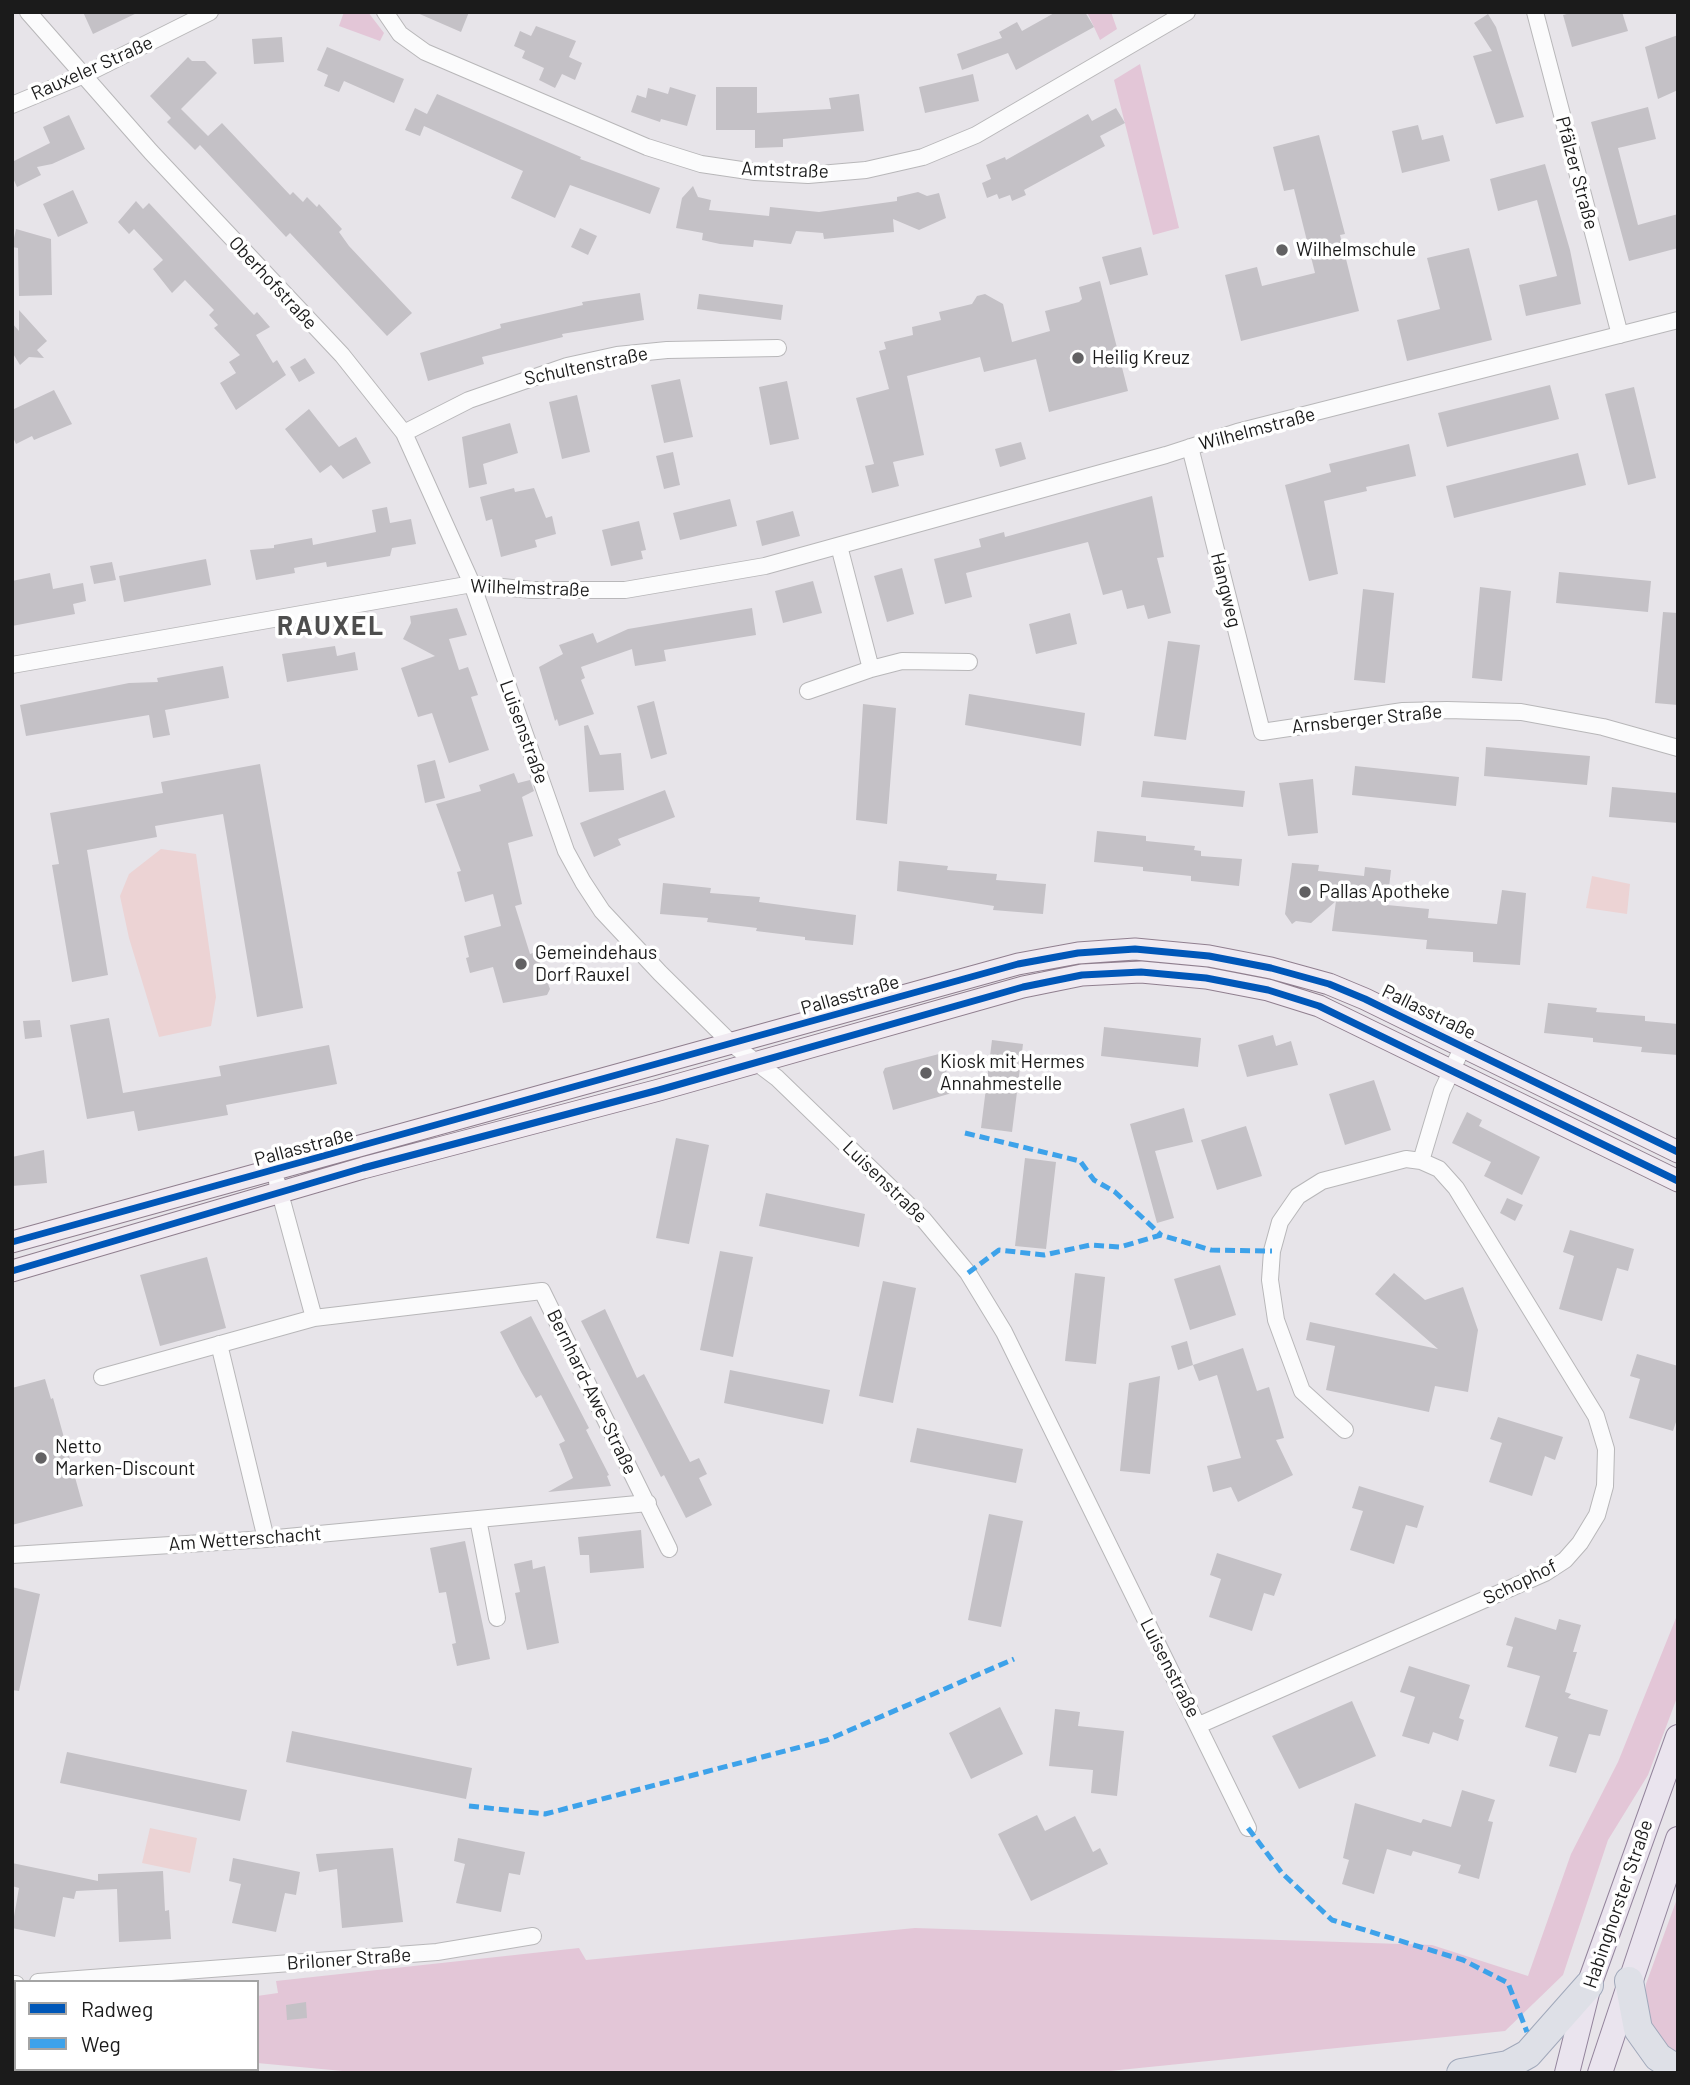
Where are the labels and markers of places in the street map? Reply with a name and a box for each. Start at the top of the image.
place label: Wilhelmschule [1296,239,1416,261]
marker: Wilhelmschule [1274,242,1290,258]
place label: Heilig Kreuz [1092,347,1190,369]
marker: Heilig Kreuz [1070,350,1086,366]
place label: Pallas Apotheke [1319,881,1450,903]
marker: Pallas Apotheke [1297,884,1313,900]
place label: Gemeindehaus Dorf Rauxel [535,942,657,986]
marker: Gemeindehaus Dorf Rauxel [513,956,529,972]
place label: Kiosk mit Hermes Annahmestelle [940,1051,1085,1095]
marker: Kiosk mit Hermes Annahmestelle [918,1065,934,1081]
place label: Netto Marken-Discount [55,1436,195,1480]
marker: Netto Marken-Discount [33,1450,49,1466]

